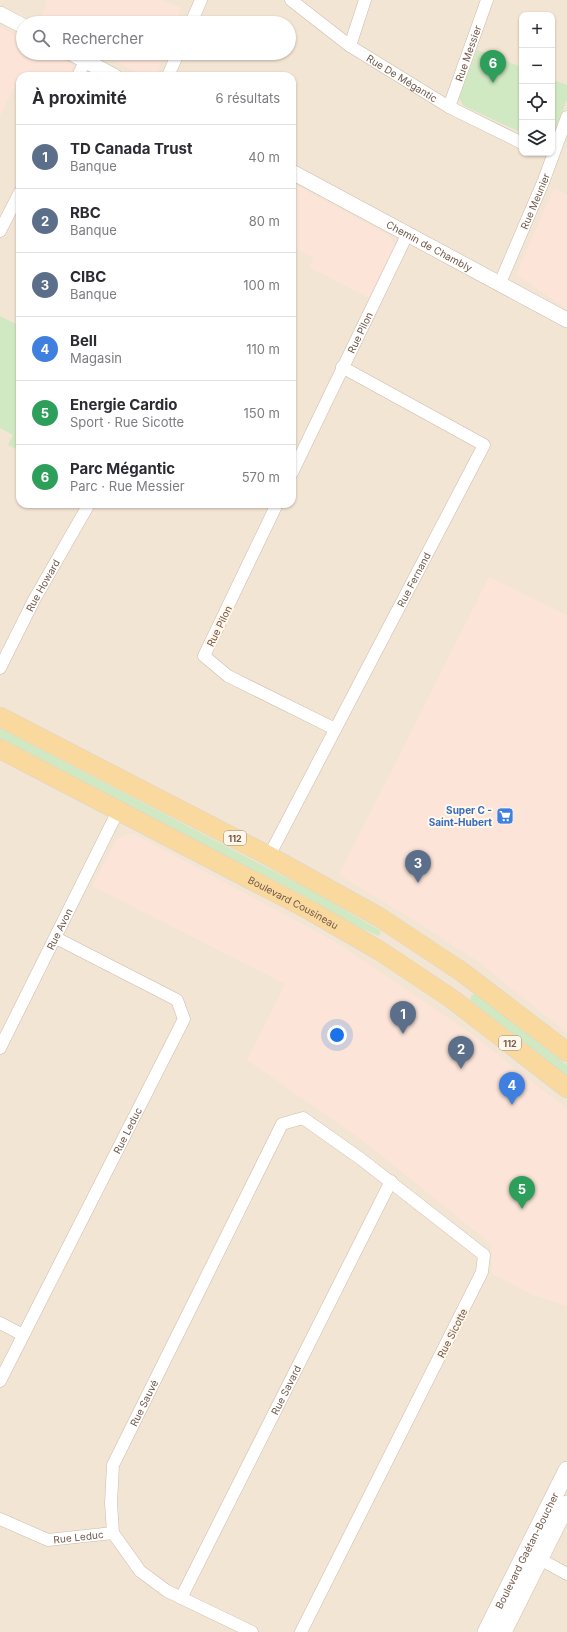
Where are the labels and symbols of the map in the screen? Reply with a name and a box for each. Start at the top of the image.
street label: Rue Messier [453,23,484,83]
pin: 6 [480,50,506,83]
street label: Rue De Mégantic [365,52,440,105]
street label: Rue Meunier [518,171,552,231]
street label: Chemin de Chambly [384,218,475,274]
street label: Rue Pilon [345,310,375,355]
street label: Rue Fernand [394,550,433,609]
street label: Rue Howard [23,557,62,613]
street label: Rue Pilon [204,603,234,648]
place label: Super C - Saint-Hubert [429,804,492,828]
supermarket icon: Super C - Saint-Hubert [495,806,515,826]
road number: 112 [224,831,246,845]
pin: 3 [405,850,431,883]
street label: Boulevard Cousineau [246,873,341,932]
street label: Rue Avon [44,906,75,952]
pin: 1 [390,1001,416,1034]
your location [327,1025,347,1045]
pin: 2 [448,1036,474,1069]
road number: 112 [499,1036,521,1050]
pin: 4 [499,1072,525,1105]
street label: Rue Leduc [111,1105,144,1156]
pin: 5 [509,1176,535,1209]
street label: Rue Sicotte [434,1306,470,1360]
street label: Rue Savard [268,1363,303,1417]
street label: Rue Sauvé [127,1378,160,1428]
street label: Boulevard Gaétan-Boucher [493,1490,561,1611]
street label: Rue Leduc [53,1528,104,1545]

